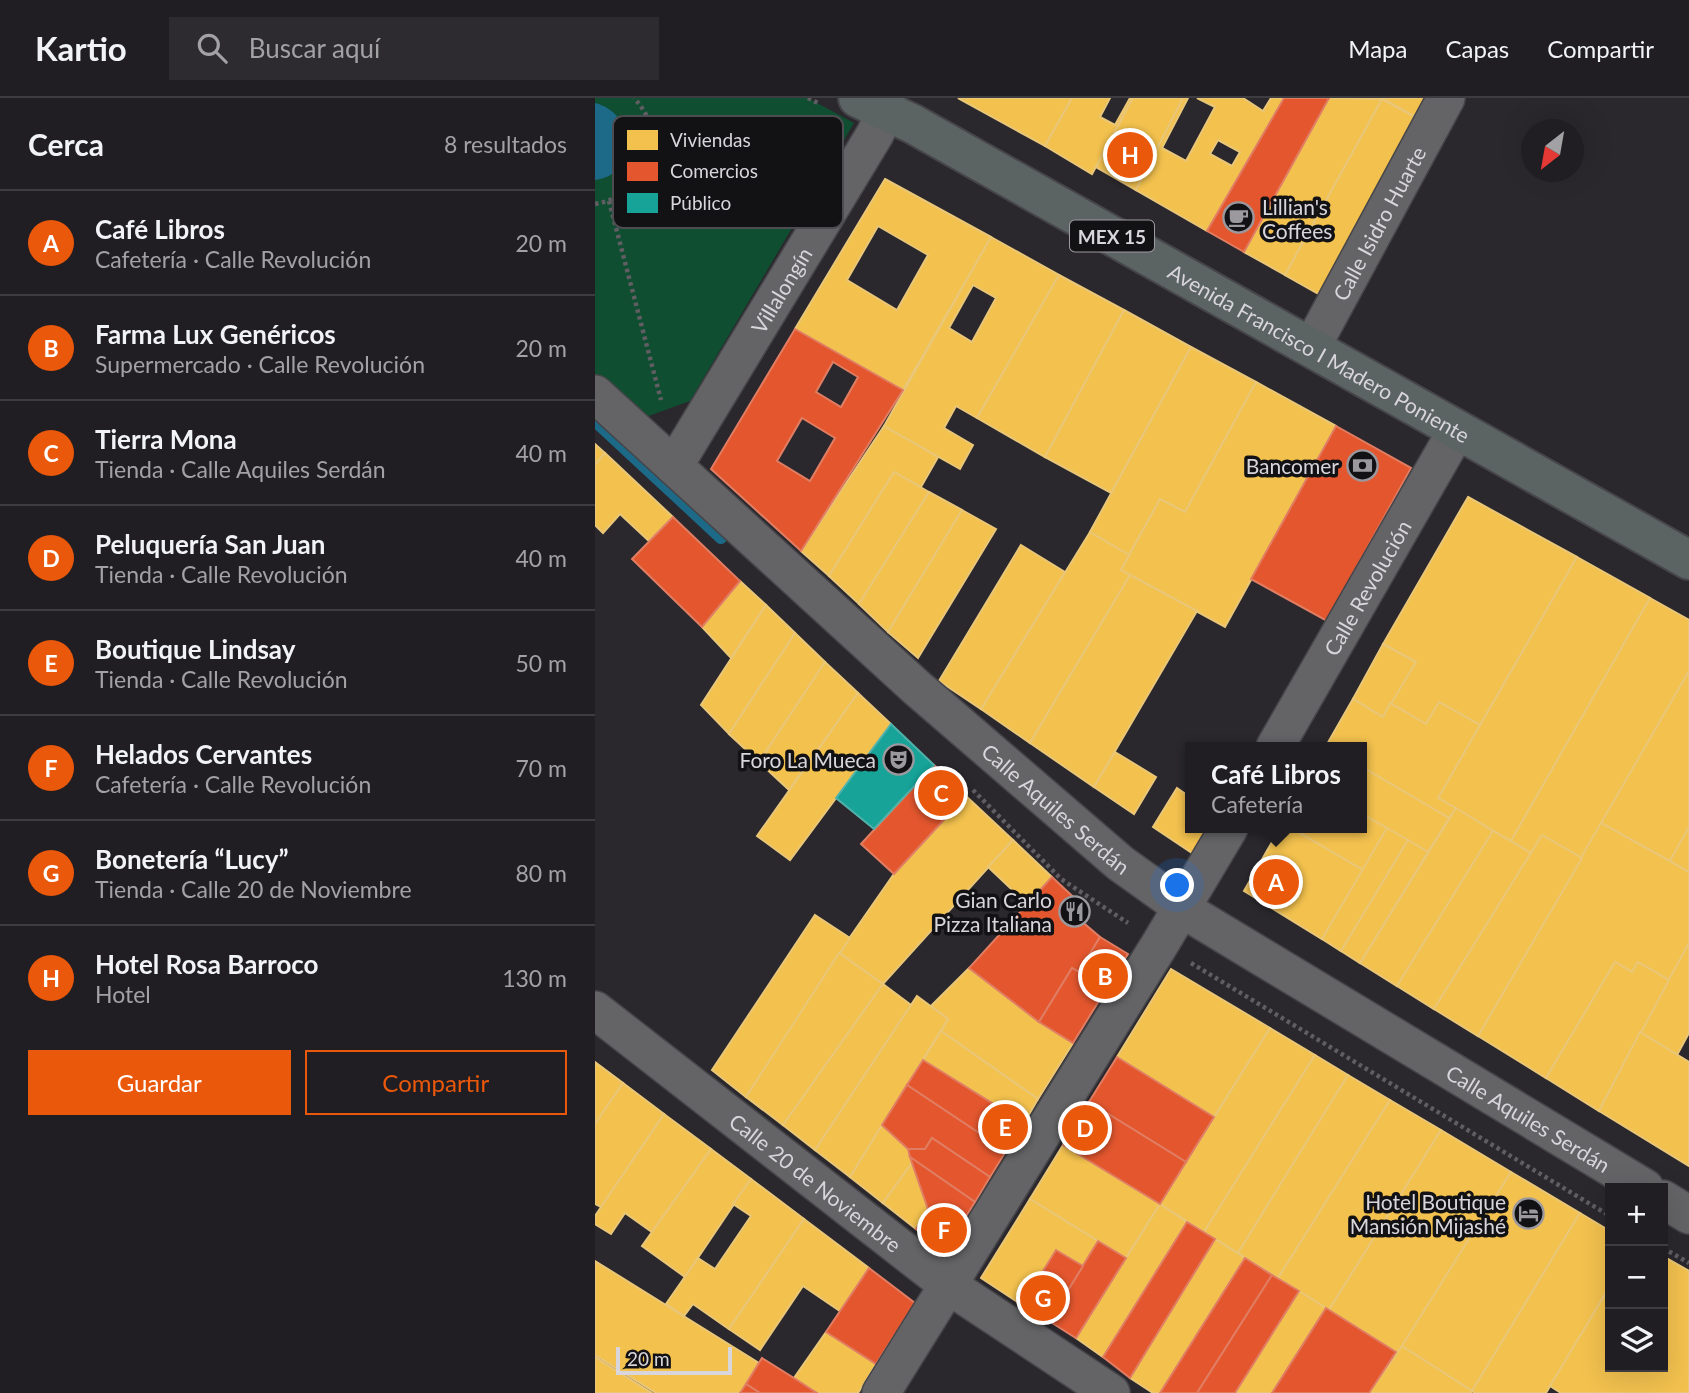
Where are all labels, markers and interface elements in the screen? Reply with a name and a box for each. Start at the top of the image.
search box [169,17,659,80]
text: Kartio [35,28,127,68]
icon: search [193,29,231,67]
text: Buscar aquí [249,32,380,64]
text: Mapa [1348,34,1407,63]
text: Capas [1445,34,1509,63]
text: Compartir [1547,34,1654,63]
legend [613,116,843,228]
north arrow [1521,119,1584,182]
text: Cerca [28,126,104,162]
text: Viviendas [670,128,751,151]
pin: H [1107,129,1153,181]
text: 8 resultados [444,130,567,158]
street label: Calle Isidro Huarte [1327,142,1430,304]
text: Comercios [670,159,758,182]
text: Público [670,191,731,214]
place label: Lillian's Coffees [1262,194,1332,243]
cafe icon: Lillian's Coffees [1222,201,1256,235]
text: Café Libros [95,213,225,245]
road number: MEX 15 [1070,220,1154,252]
text: A [43,229,59,257]
text: 20 m [516,229,567,257]
street label: Villalongín [745,242,816,337]
text: Cafetería · Calle Revolución [95,245,371,273]
street label: Avenida Francisco I Madero Poniente [1164,258,1474,447]
text: Farma Lux Genéricos [95,318,336,350]
text: B [43,334,59,362]
text: 20 m [516,334,567,362]
text: Supermercado · Calle Revolución [95,350,425,378]
text: Tierra Mona [95,423,237,455]
text: C [43,439,59,467]
text: 40 m [516,439,567,467]
bank icon: Bancomer [1345,448,1379,482]
place label: Bancomer [1246,453,1339,478]
text: Tienda · Calle Aquiles Serdán [95,455,386,483]
street label: Calle Revolución [1318,515,1415,660]
text: Peluquería San Juan [95,528,325,560]
text: D [42,544,60,572]
text: 40 m [516,544,567,572]
text: Tienda · Calle Revolución [95,560,348,588]
text: Boutique Lindsay [95,633,295,665]
text: E [44,649,58,677]
text: 50 m [516,649,567,677]
text: Tienda · Calle Revolución [95,665,348,693]
text: Helados Cervantes [95,738,312,770]
street label: Calle Aquiles Serdán [977,738,1135,879]
theatre icon: Foro La Mueca [882,742,916,776]
popup [1185,742,1367,833]
place label: Foro La Mueca [739,747,876,772]
text: F [44,754,58,782]
text: 70 m [516,754,567,782]
text: Café Libros [1211,758,1341,790]
pin: C [918,767,964,819]
text: Cafetería · Calle Revolución [95,770,371,798]
text: Cafetería [1211,790,1303,818]
text: Bonetería “Lucy” [95,843,289,875]
pin: A [1253,856,1299,908]
text: G [43,859,59,887]
text: 80 m [516,859,567,887]
your location [1160,868,1194,902]
text: Tienda · Calle 20 de Noviembre [95,875,412,903]
place label: Gian Carlo Pizza Italiana [933,887,1052,936]
restaurant icon: Gian Carlo Pizza Italiana [1058,894,1092,928]
text: Hotel Rosa Barroco [95,948,319,980]
pin: B [1082,950,1128,1002]
text: H [42,964,60,992]
text: 130 m [502,964,567,992]
text: Hotel [95,980,151,1008]
button: Guardar [28,1050,291,1115]
button: Compartir [305,1050,567,1115]
street label: Calle Aquiles Serdán [1442,1059,1615,1177]
pin: E [982,1101,1028,1153]
pin: D [1062,1102,1108,1154]
street label: Calle 20 de Noviembre [725,1108,907,1257]
map controls [1605,1183,1668,1372]
button: + [1605,1183,1668,1246]
place label: Hotel Boutique Mansión Mijashé [1350,1189,1506,1238]
hotel icon: Hotel Boutique Mansión Mijashé [1512,1196,1546,1230]
pin: F [921,1204,967,1256]
button: − [1605,1246,1668,1309]
pin: G [1020,1272,1066,1324]
button: layers [1605,1309,1668,1372]
scale bar [616,1344,731,1376]
text: 20 m [627,1347,670,1370]

